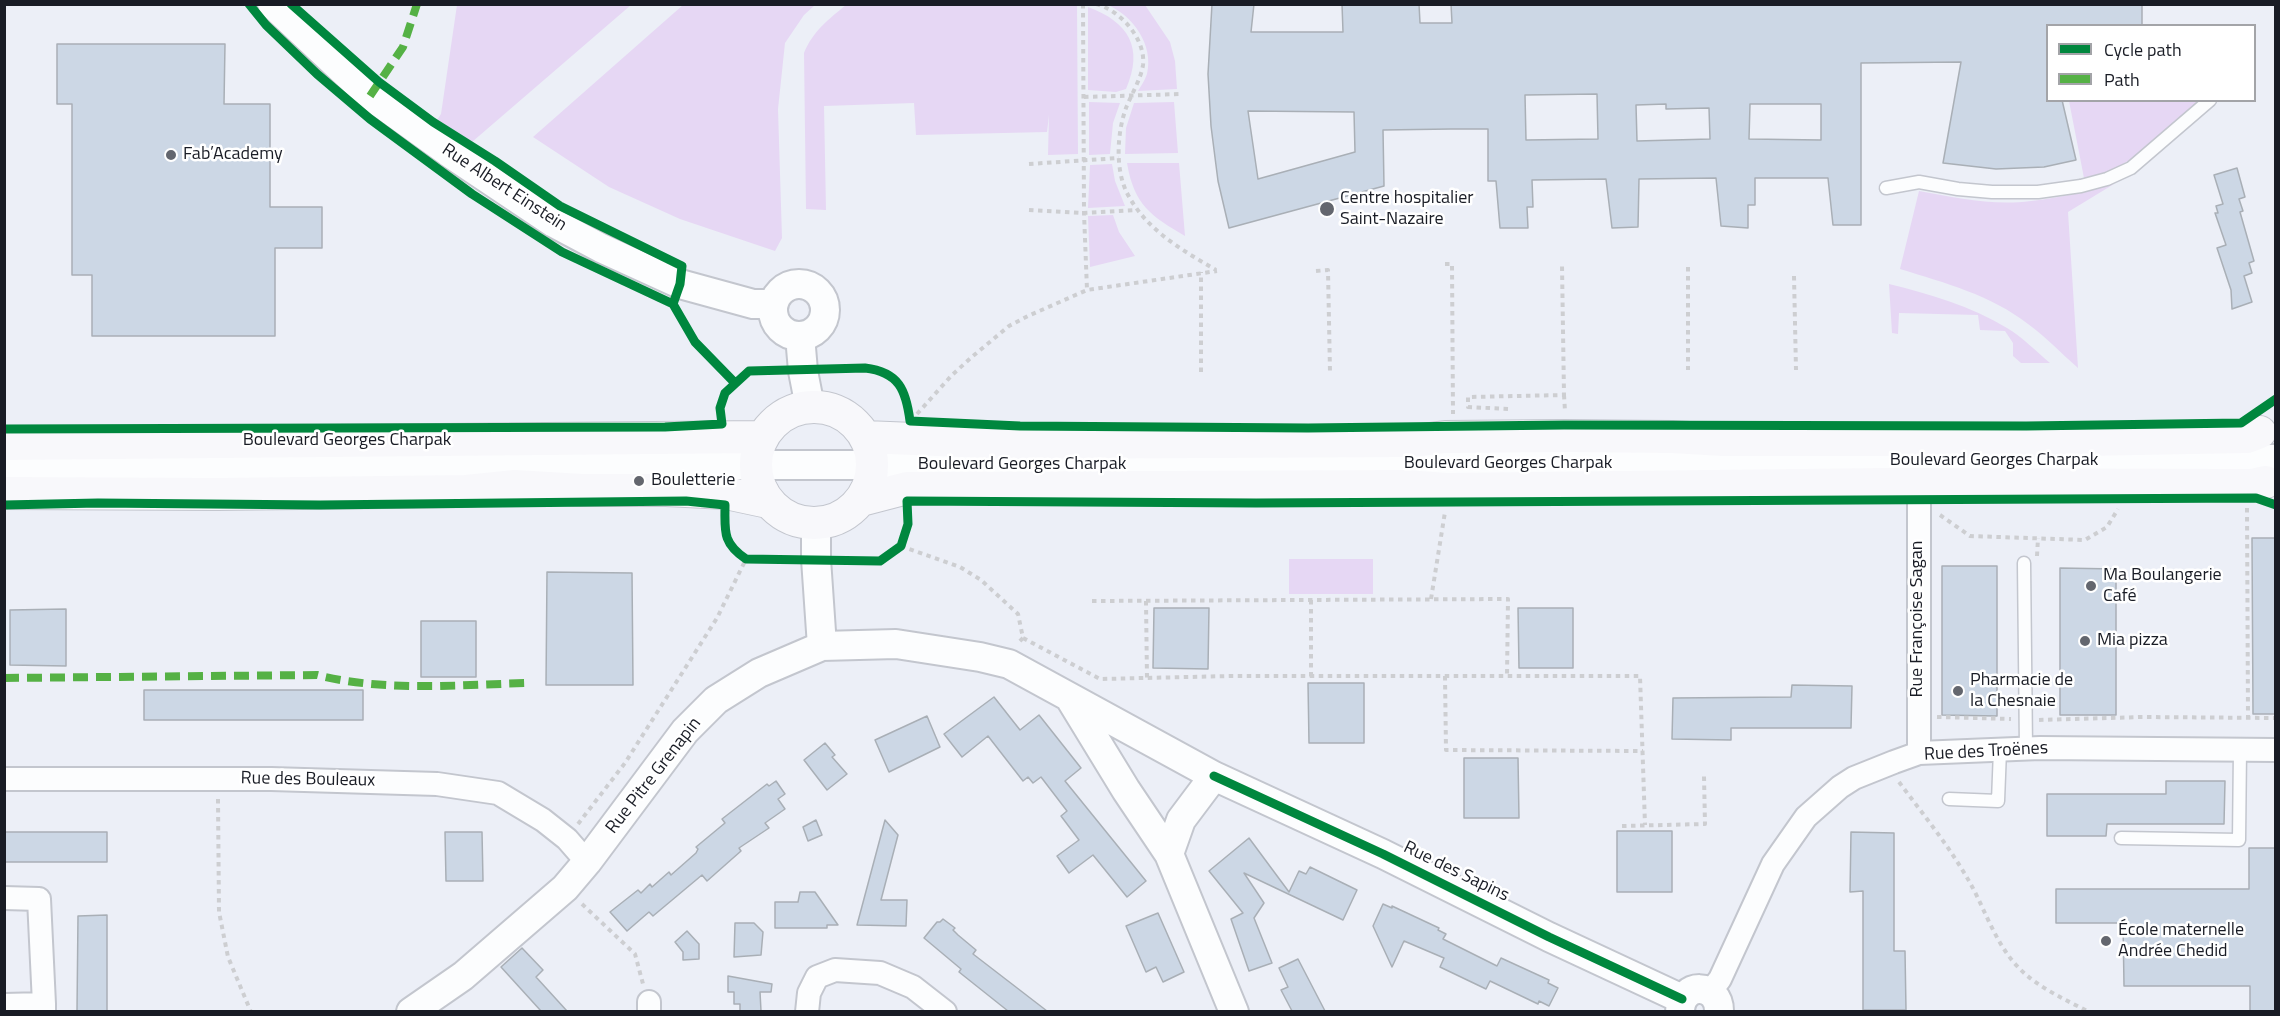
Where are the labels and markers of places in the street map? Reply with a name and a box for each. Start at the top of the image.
place label: Fab’Academy [183,144,283,166]
marker: Fab’Academy [164,148,178,162]
place label: Centre hospitalier Saint-Nazaire [1340,188,1473,230]
marker: Centre hospitalier Saint-Nazaire [1318,200,1336,218]
place label: Bouletterie [651,470,735,492]
marker: Bouletterie [632,474,646,488]
place label: Ma Boulangerie Café [2103,565,2222,608]
marker: Ma Boulangerie Café [2084,579,2098,593]
place label: Mia pizza [2097,630,2168,652]
marker: Mia pizza [2078,634,2092,648]
place label: Pharmacie de la Chesnaie [1970,670,2073,712]
marker: Pharmacie de la Chesnaie [1951,684,1965,698]
place label: École maternelle Andrée Chedid [2118,920,2244,962]
marker: École maternelle Andrée Chedid [2099,934,2113,948]

